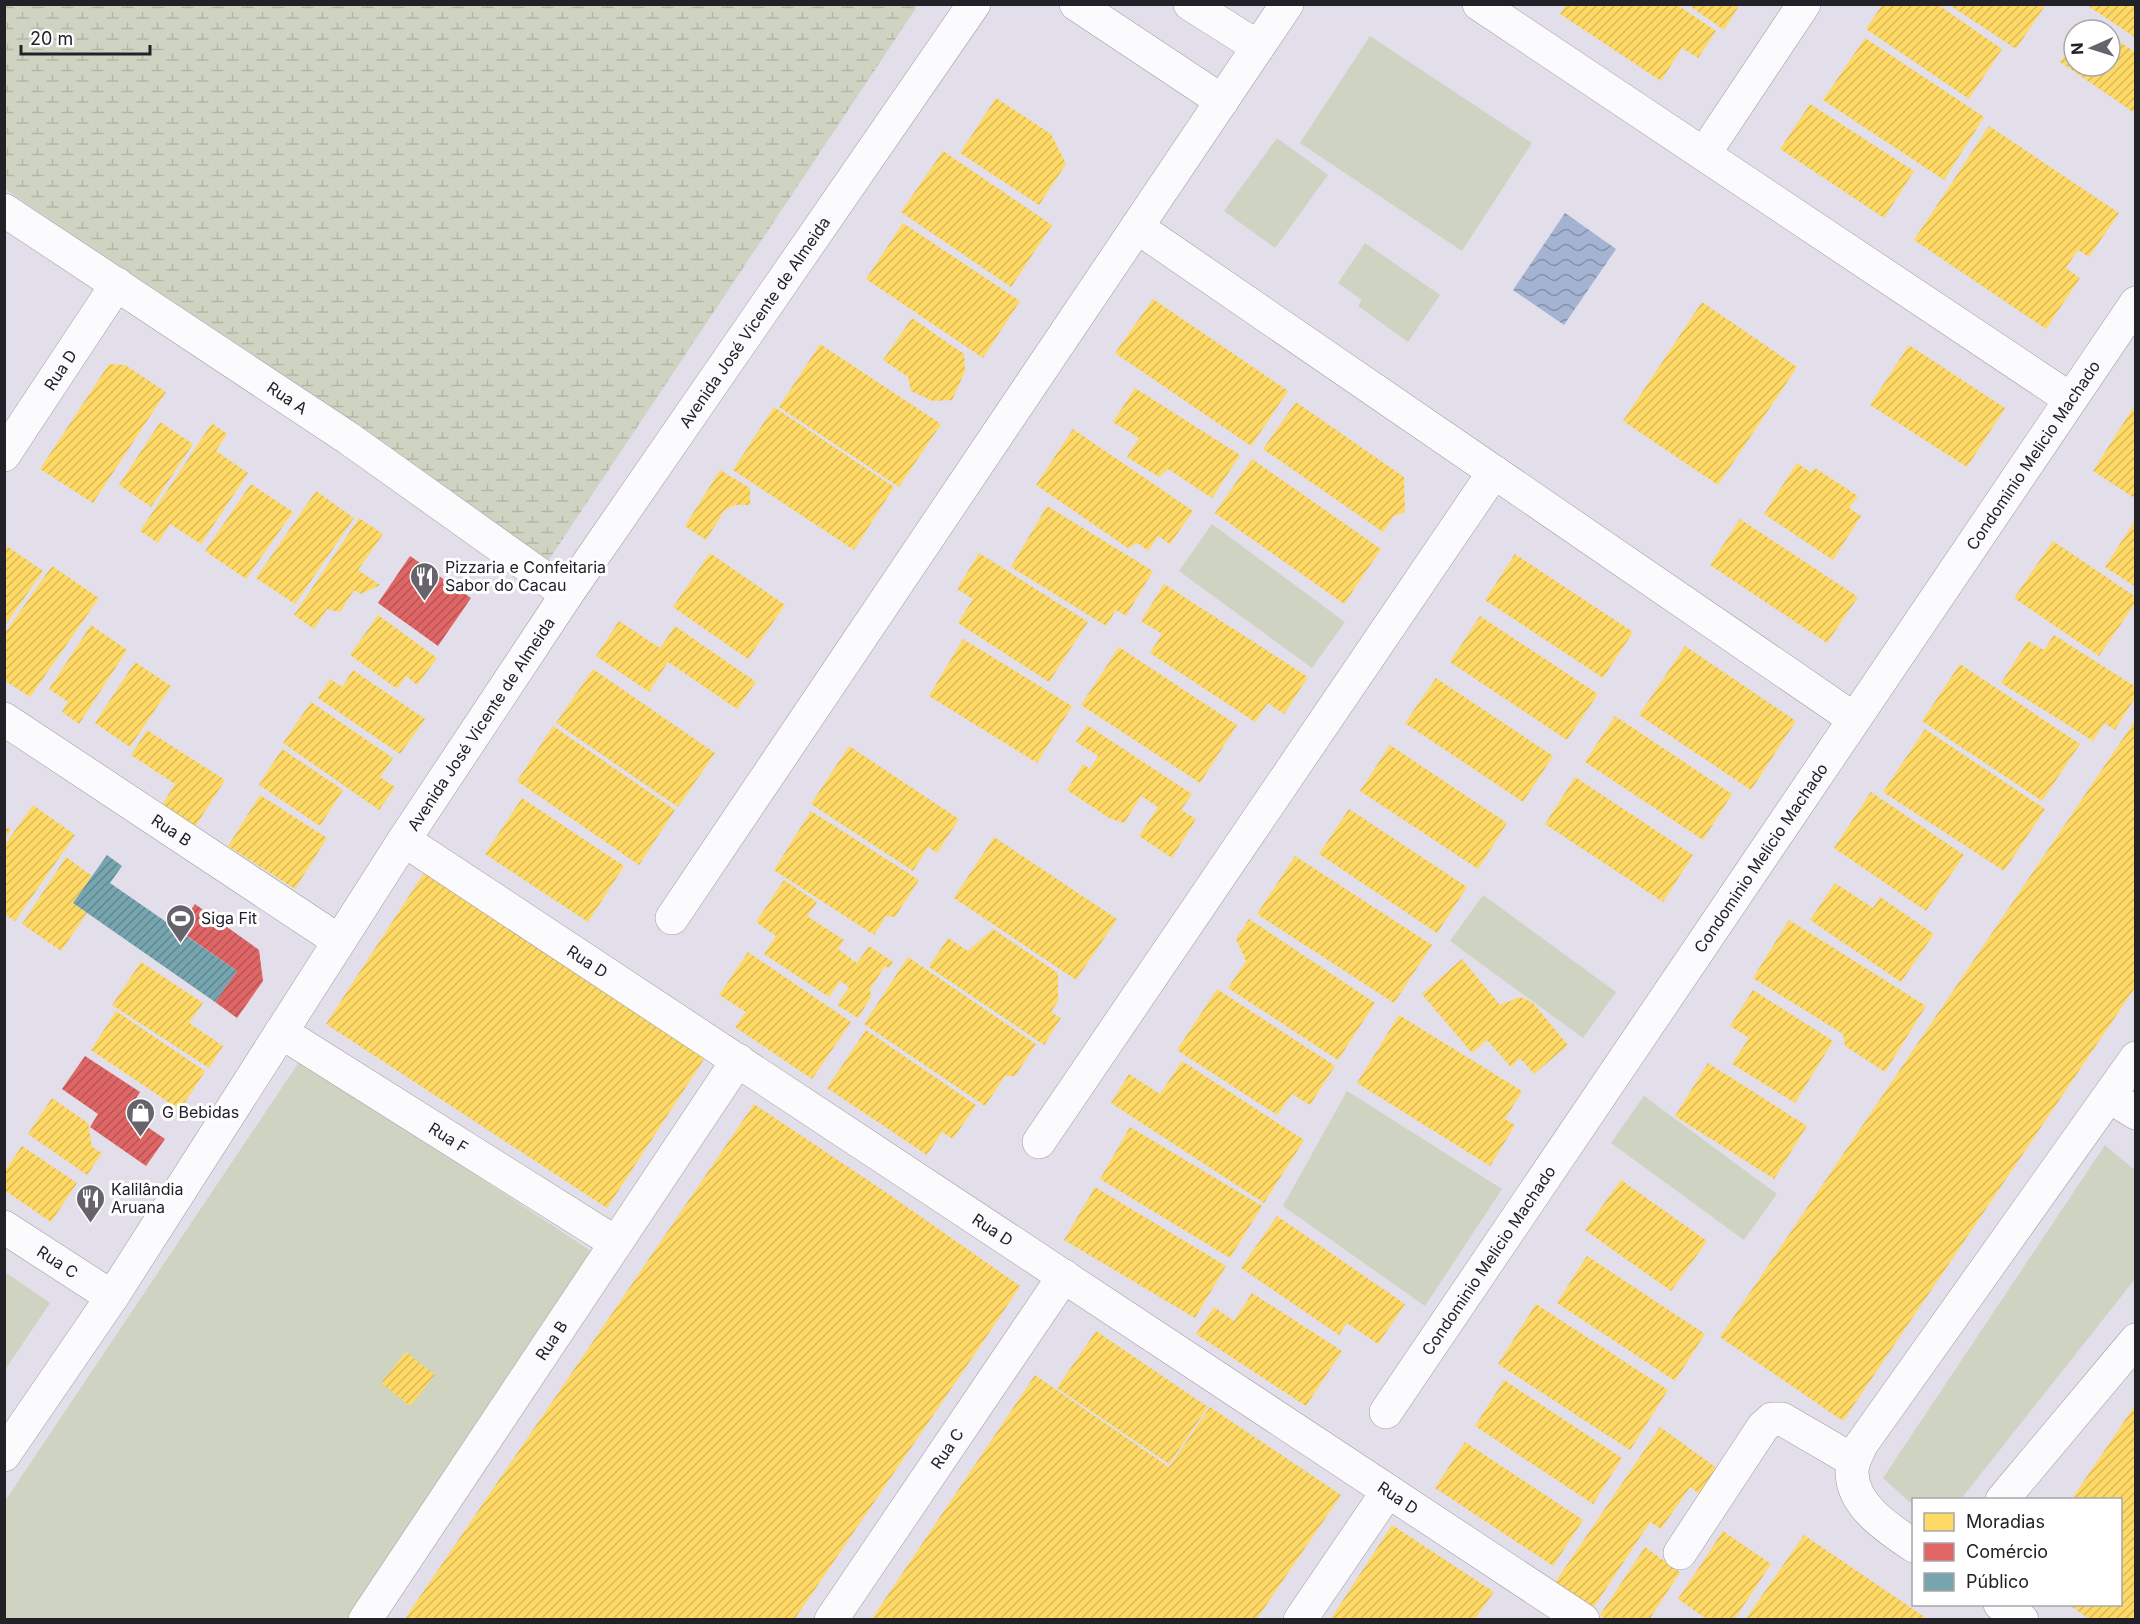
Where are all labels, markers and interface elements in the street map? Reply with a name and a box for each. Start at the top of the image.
scale bar [21,18,150,56]
north arrow [2062,18,2122,78]
text: 20 m [30,28,73,49]
text: N [2067,42,2087,55]
street label: Avenida José Vicente de Almeida [675,213,834,432]
street label: Rua D [40,346,81,394]
street label: Condominio Melicio Machado [1962,357,2104,554]
street label: Rua A [263,377,311,418]
place label: Pizzaria e Confeitaria Sabor do Cacau [445,557,606,595]
restaurant icon: Pizzaria e Confeitaria Sabor do Cacau [408,560,440,602]
street label: Avenida José Vicente de Almeida [403,613,559,834]
street label: Condominio Melicio Machado [1690,759,1832,956]
street label: Rua B [148,810,195,850]
sports icon: Siga Fit [164,902,196,944]
place label: Siga Fit [201,908,257,928]
street label: Rua D [563,941,612,982]
shop icon: G Bebidas [125,1096,157,1138]
place label: G Bebidas [162,1102,239,1122]
street label: Rua F [425,1118,472,1157]
street label: Condominio Melicio Machado [1417,1162,1560,1359]
place label: Kalilândia Aruana [111,1179,183,1217]
restaurant icon: Kalilândia Aruana [74,1182,106,1224]
street label: Rua D [969,1209,1017,1250]
street label: Rua C [33,1241,82,1282]
street label: Rua B [531,1317,572,1364]
street label: Rua C [926,1424,968,1473]
street label: Rua D [1374,1477,1422,1518]
legend [1912,1498,2122,1606]
text: Moradias [1966,1511,2045,1532]
text: Comércio [1966,1541,2048,1562]
text: Público [1966,1571,2029,1592]

